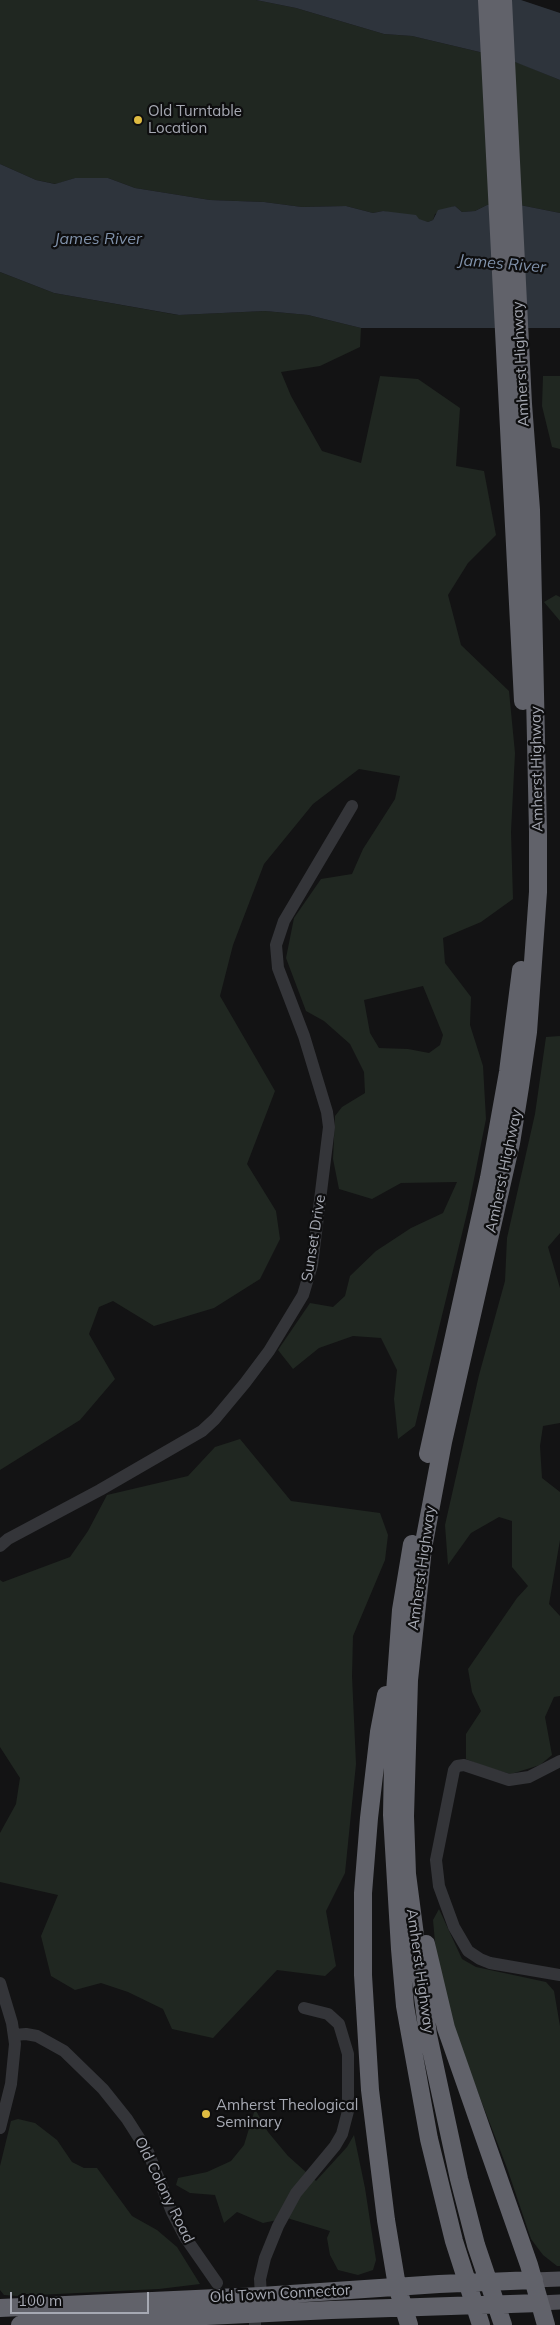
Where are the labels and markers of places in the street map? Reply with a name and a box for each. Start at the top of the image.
place label: Old Turntable Location [148,102,242,137]
marker: Old Turntable Location [132,114,144,126]
place label: Amherst Theological Seminary [216,2096,358,2131]
marker: Amherst Theological Seminary [200,2108,212,2120]

